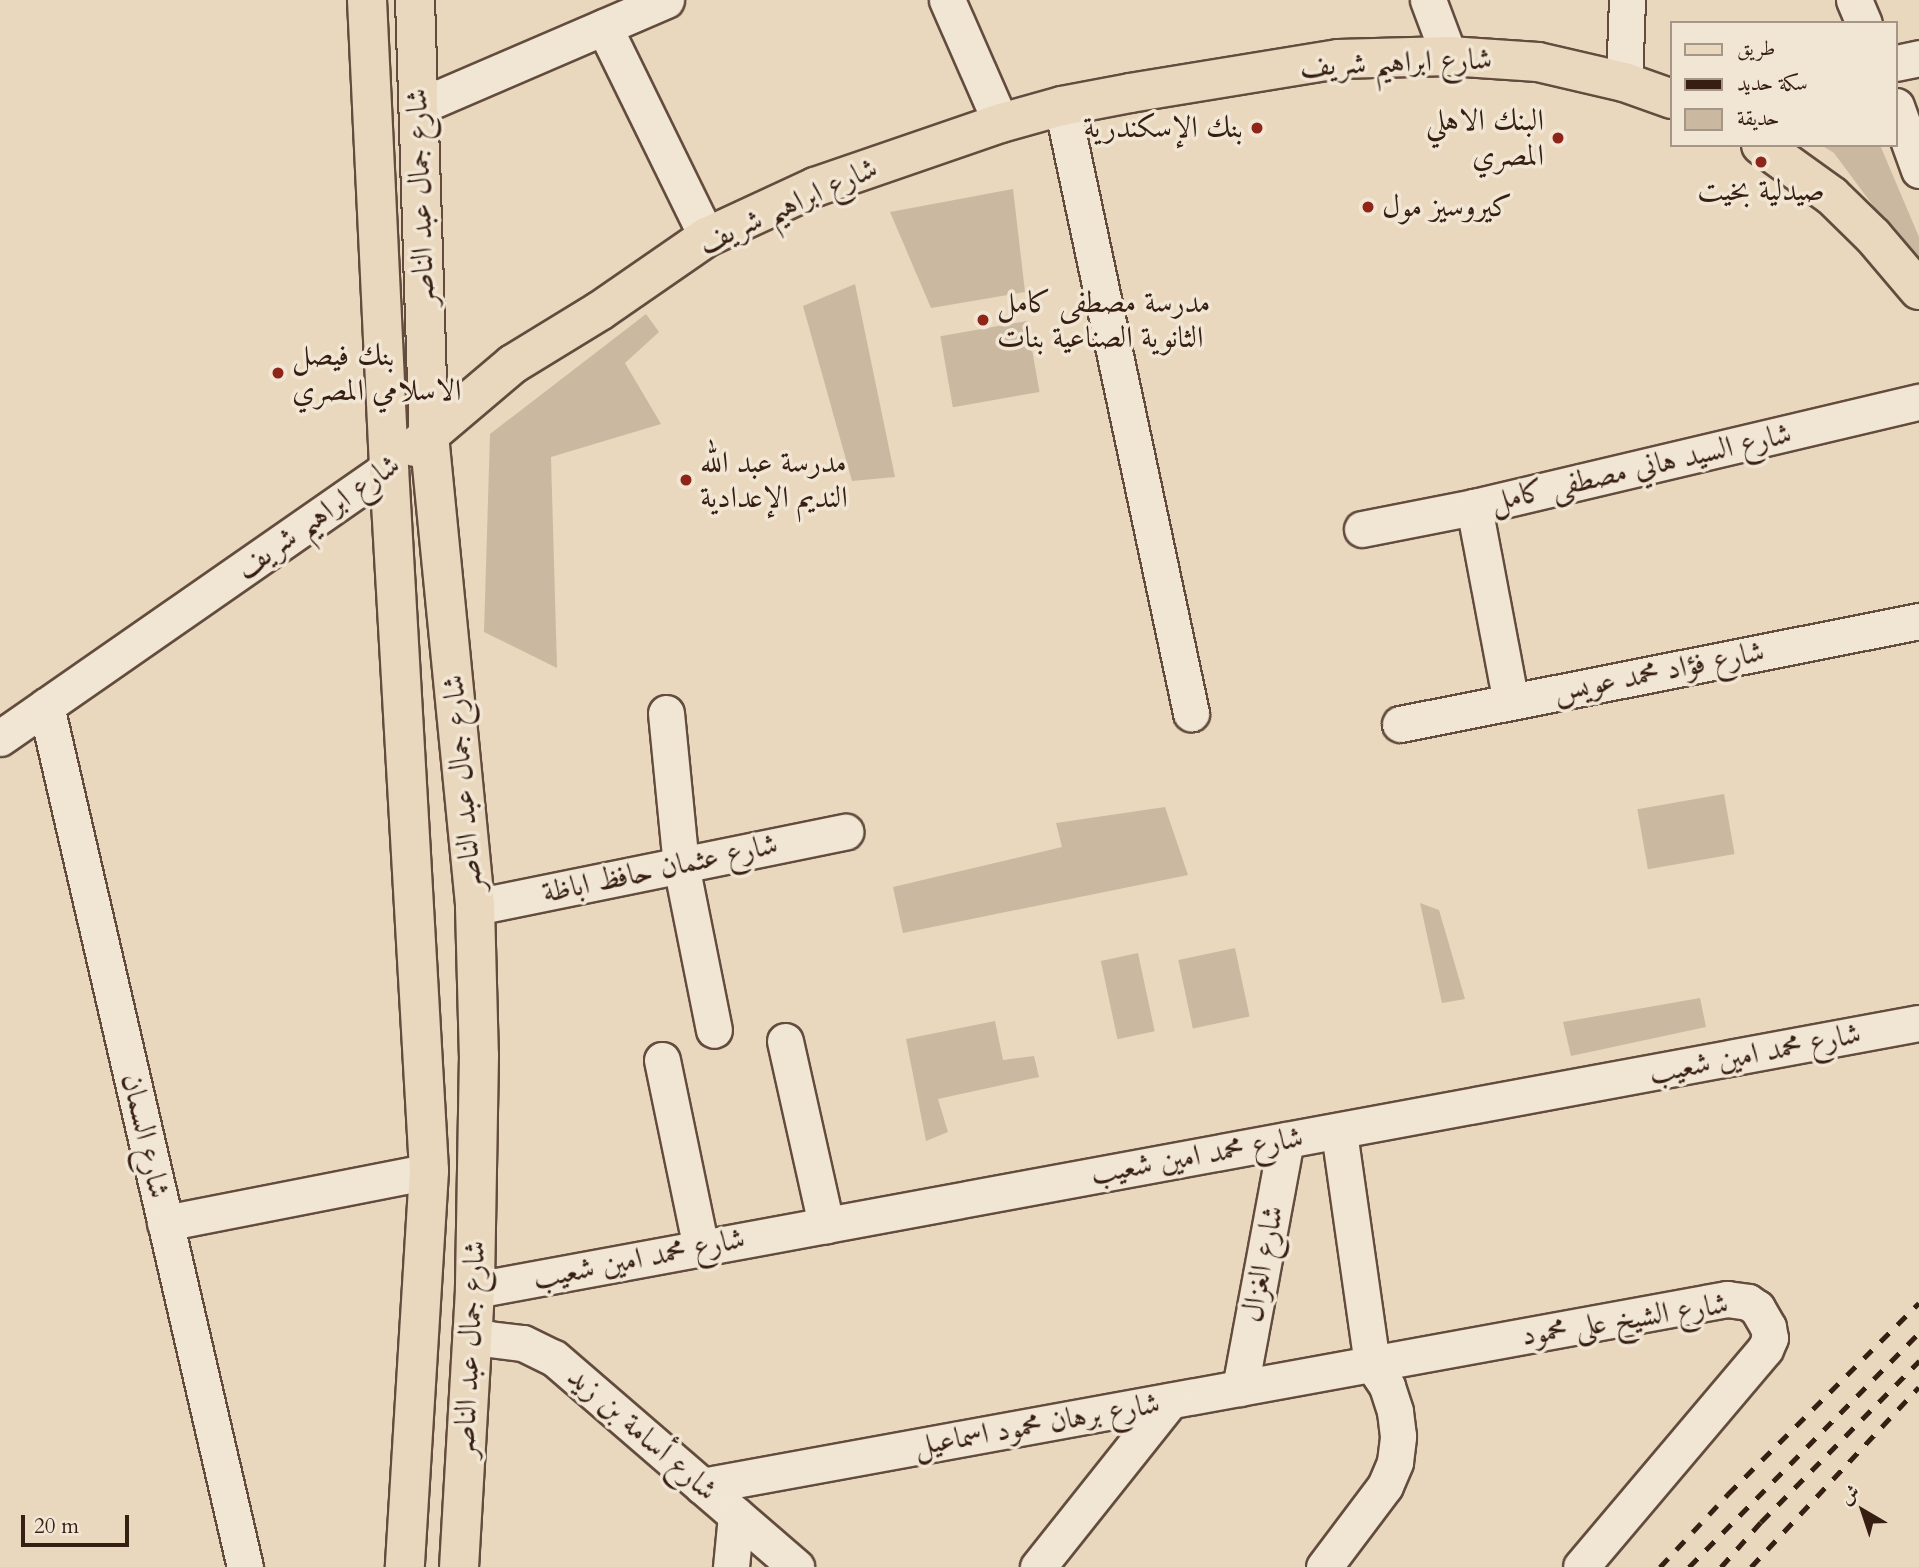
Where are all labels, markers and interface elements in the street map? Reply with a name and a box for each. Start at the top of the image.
legend [1671,21,1898,147]
text: طريق [1737,34,1775,63]
street label: شارع ابراهيم شريف [1299,42,1493,84]
text: سكة حديد [1737,69,1808,98]
street label: شارع جمال عبد الناصر [399,88,443,306]
place label: البنك الاهلي المصري [1426,103,1544,174]
text: حديقة [1737,104,1780,133]
place label: بنك الإسكندرية [1083,110,1243,146]
marker: بنك الإسكندرية [1249,120,1265,136]
marker: البنك الاهلي المصري [1550,130,1566,146]
street label: شارع ابراهيم شريف [693,150,883,262]
marker: صيدلية بخيت [1753,154,1769,170]
place label: صيدلية بخيت [1697,173,1825,209]
place label: كيروسيز مول [1382,189,1512,225]
marker: كيروسيز مول [1360,199,1376,215]
place label: مدرسة مصطفى كامل الثانوية الصناعية بنات [997,285,1210,356]
marker: مدرسة مصطفى كامل الثانوية الصناعية بنات [975,312,991,328]
place label: بنك فيصل الاسلامي المصري [292,338,461,408]
marker: بنك فيصل الاسلامي المصري [270,365,286,381]
street label: شارع السيد هاني مصطفى كامل [1487,416,1795,520]
place label: مدرسة عبد الله النديم الإعدادية [700,445,848,516]
street label: شارع ابراهيم شريف [229,447,407,587]
marker: مدرسة عبد الله النديم الإعدادية [678,472,694,488]
street label: شارع فؤاد محمد عويس [1551,634,1767,710]
street label: شارع جمال عبد الناصر [436,673,490,893]
street label: شارع عثمان حافظ اباظة [539,826,781,912]
street label: شارع محمد امين شعيب [1646,1016,1864,1092]
street label: شارع السمان [113,1070,177,1202]
street label: شارع محمد امين شعيب [1088,1120,1306,1192]
street label: شارع الغزال [1234,1203,1292,1325]
street label: شارع محمد امين شعيب [530,1221,748,1297]
street label: شارع جمال عبد الناصر [446,1240,494,1458]
street label: شارع الشيخ على محمود [1519,1286,1731,1354]
street label: شارع أسامة بن زيد [560,1359,724,1509]
street label: شارع برهان محمود اسماعيل [911,1386,1163,1464]
north arrow [1828,1476,1898,1546]
text: ش [1834,1479,1865,1511]
scale bar [24,1500,133,1544]
text: 20 m [34,1512,79,1541]

